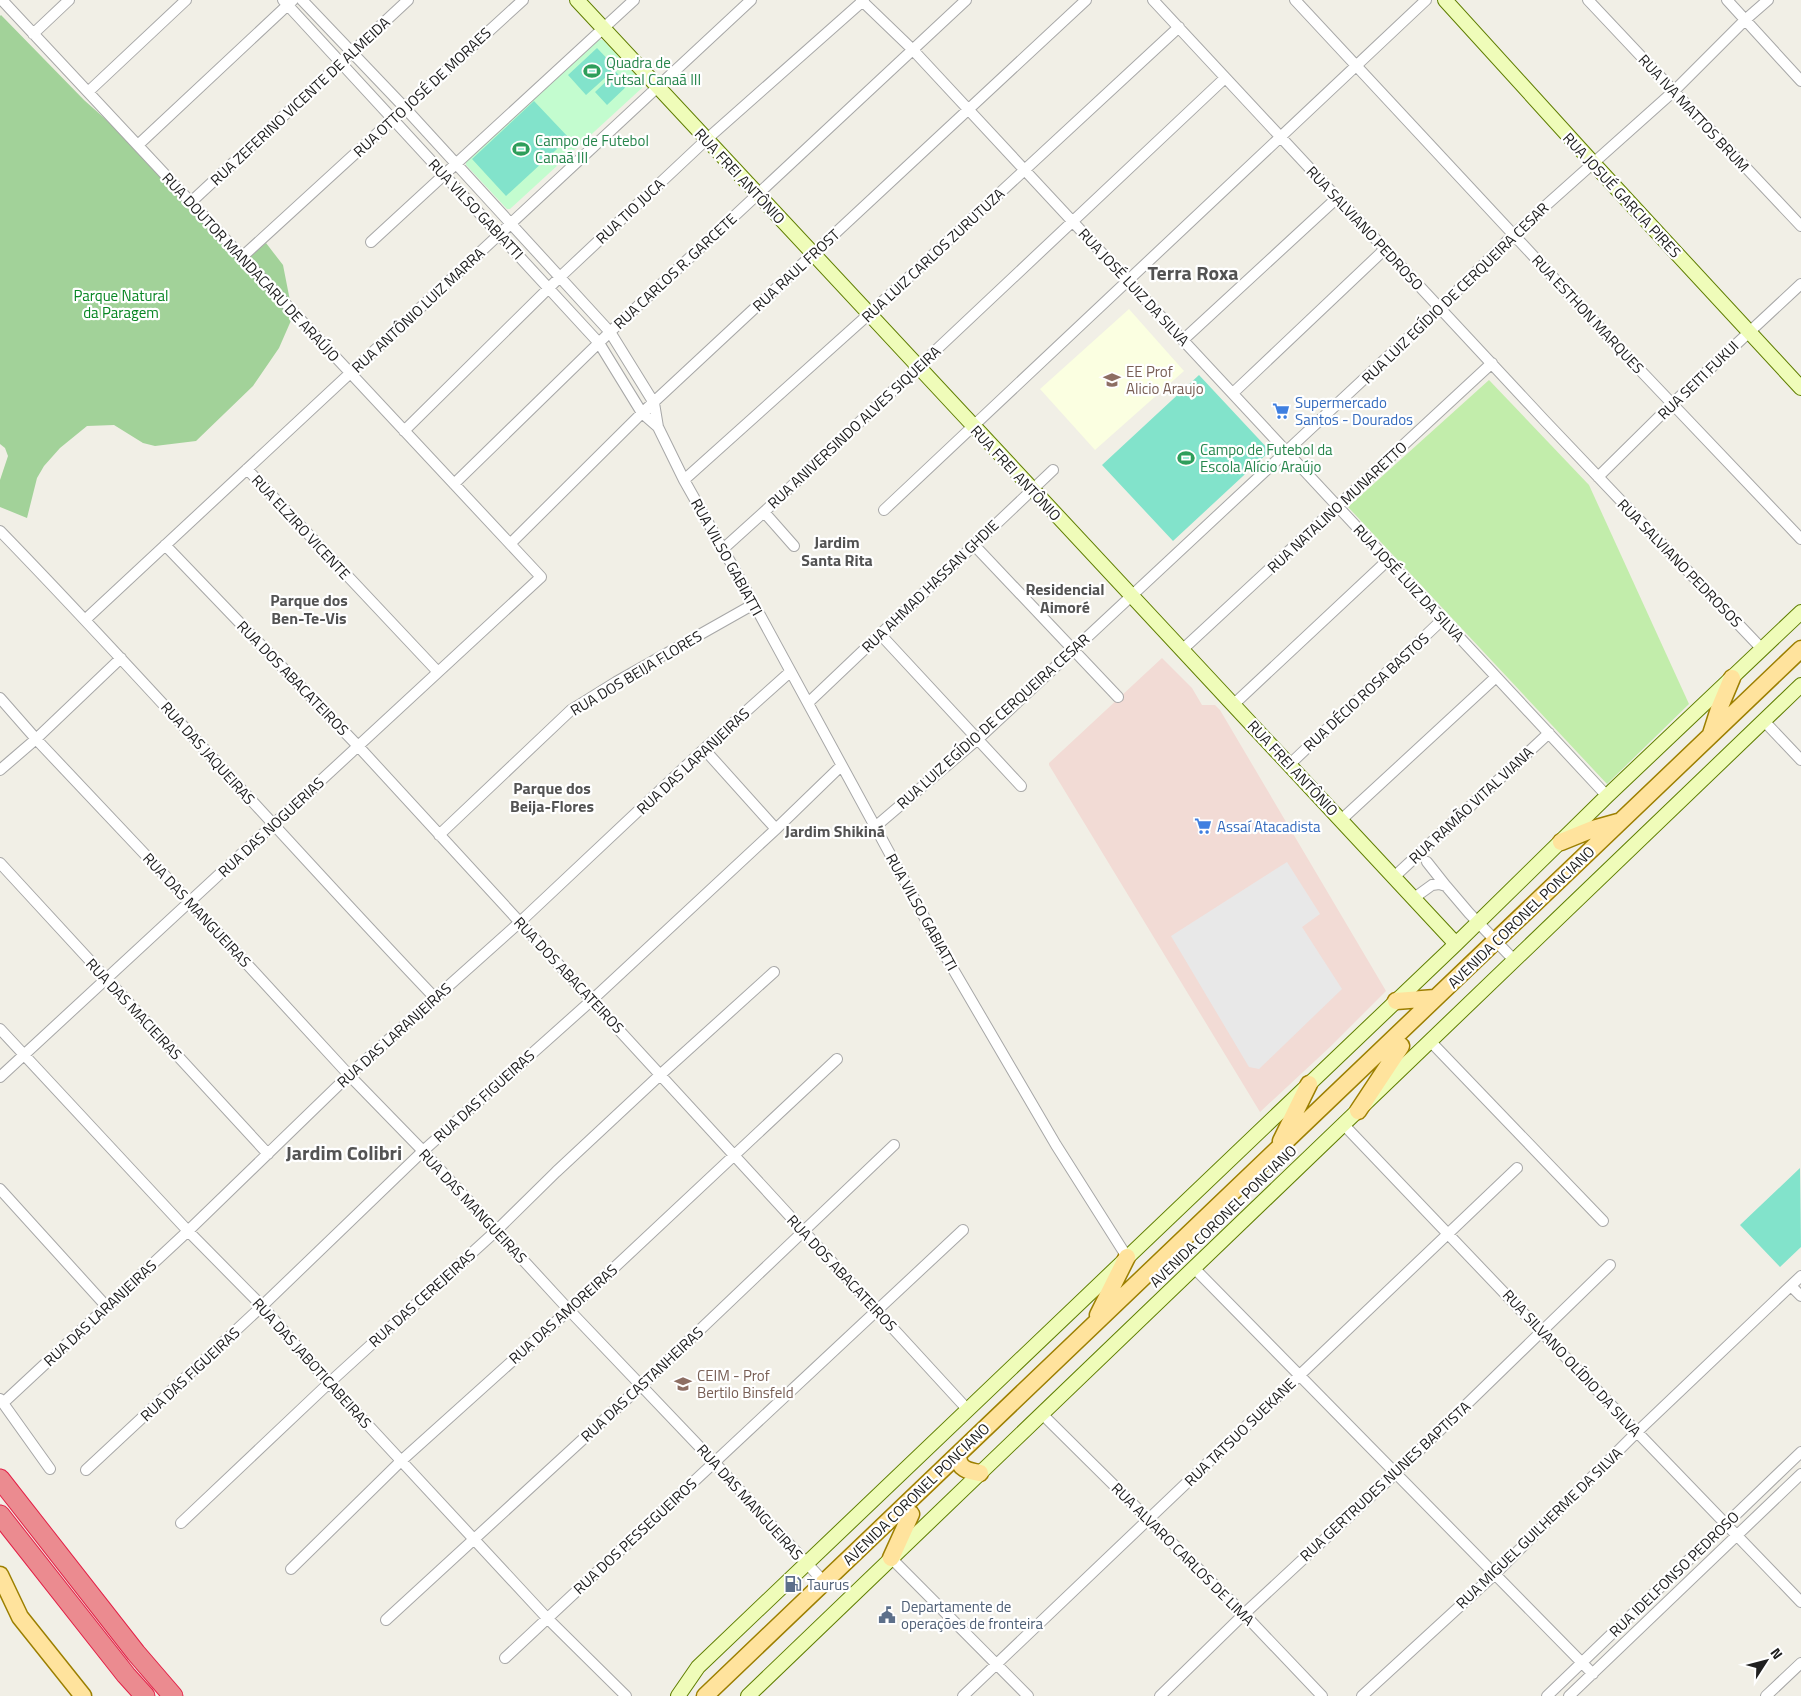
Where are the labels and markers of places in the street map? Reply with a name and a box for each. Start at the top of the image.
place label: Quadra de Futsal Canaã III [606,51,701,91]
sports icon: Quadra de Futsal Canaã III [582,61,602,81]
place label: Campo de Futebol Canaã III [535,129,649,169]
sports icon: Campo de Futebol Canaã III [511,139,531,159]
place label: EE Prof Alicio Araujo [1126,360,1204,400]
school or university icon: EE Prof Alicio Araujo [1102,370,1122,390]
place label: Supermercado Santos - Dourados [1295,391,1413,431]
supermarket icon: Supermercado Santos - Dourados [1271,401,1291,421]
place label: Campo de Futebol da Escola Alício Araújo [1200,438,1333,478]
sports icon: Campo de Futebol da Escola Alício Araújo [1176,448,1196,468]
place label: Assaí Atacadista [1217,815,1321,838]
supermarket icon: Assaí Atacadista [1193,816,1213,836]
place label: CEIM - Prof Bertilo Binsfeld [697,1364,794,1404]
school or university icon: CEIM - Prof Bertilo Binsfeld [673,1374,693,1394]
place label: Taurus [807,1573,849,1596]
fuel station icon: Taurus [783,1574,803,1594]
place label: Departamente de operações de fronteira [901,1595,1043,1635]
public building icon: Departamente de operações de fronteira [877,1605,897,1625]

